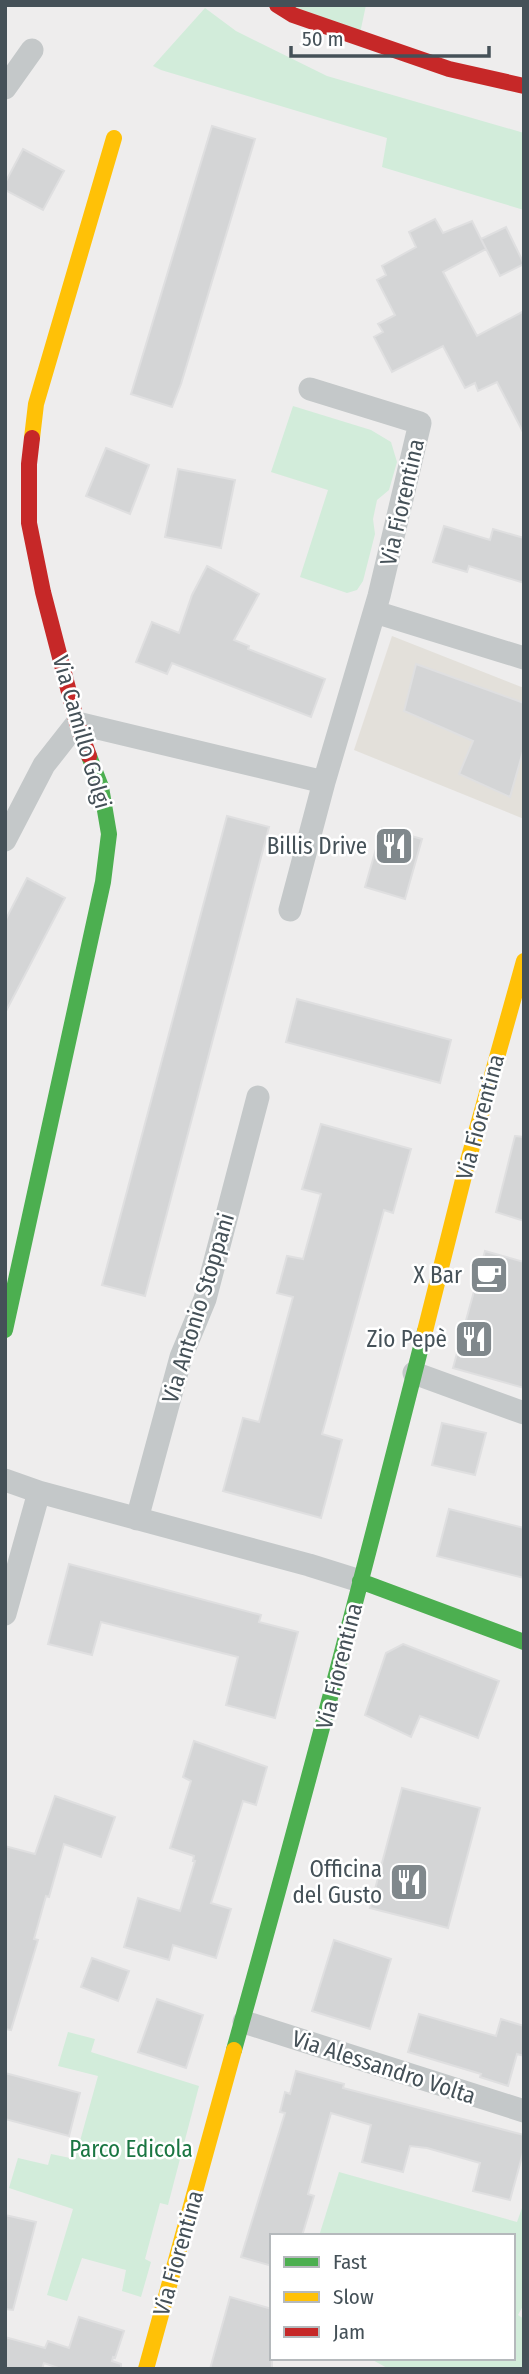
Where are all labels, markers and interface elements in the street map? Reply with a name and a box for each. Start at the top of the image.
scale bar [291,14,489,58]
text: 50 m [302,26,344,52]
street label: Via Fiorentina [374,436,430,568]
street label: Via Camillo Golgi [47,652,117,812]
restaurant icon: Billis Drive [373,825,415,867]
place label: Billis Drive [267,832,367,860]
street label: Via Fiorentina [450,1051,510,1183]
street label: Via Antonio Stoppani [156,1210,240,1406]
cafe icon: X Bar [468,1254,510,1296]
place label: X Bar [413,1261,462,1289]
restaurant icon: Zio Pepè [453,1318,495,1360]
place label: Zio Pepè [367,1325,447,1353]
street label: Via Fiorentina [310,1600,368,1732]
place label: Officina del Gusto [293,1855,382,1909]
restaurant icon: Officina del Gusto [388,1861,430,1903]
street label: Via Alessandro Volta [289,2024,479,2110]
park label: Parco Edicola [69,2135,193,2163]
street label: Via Fiorentina [147,2187,209,2319]
legend [270,2234,515,2360]
text: Fast [333,2249,367,2275]
text: Slow [333,2284,374,2310]
text: Jam [333,2319,365,2345]

